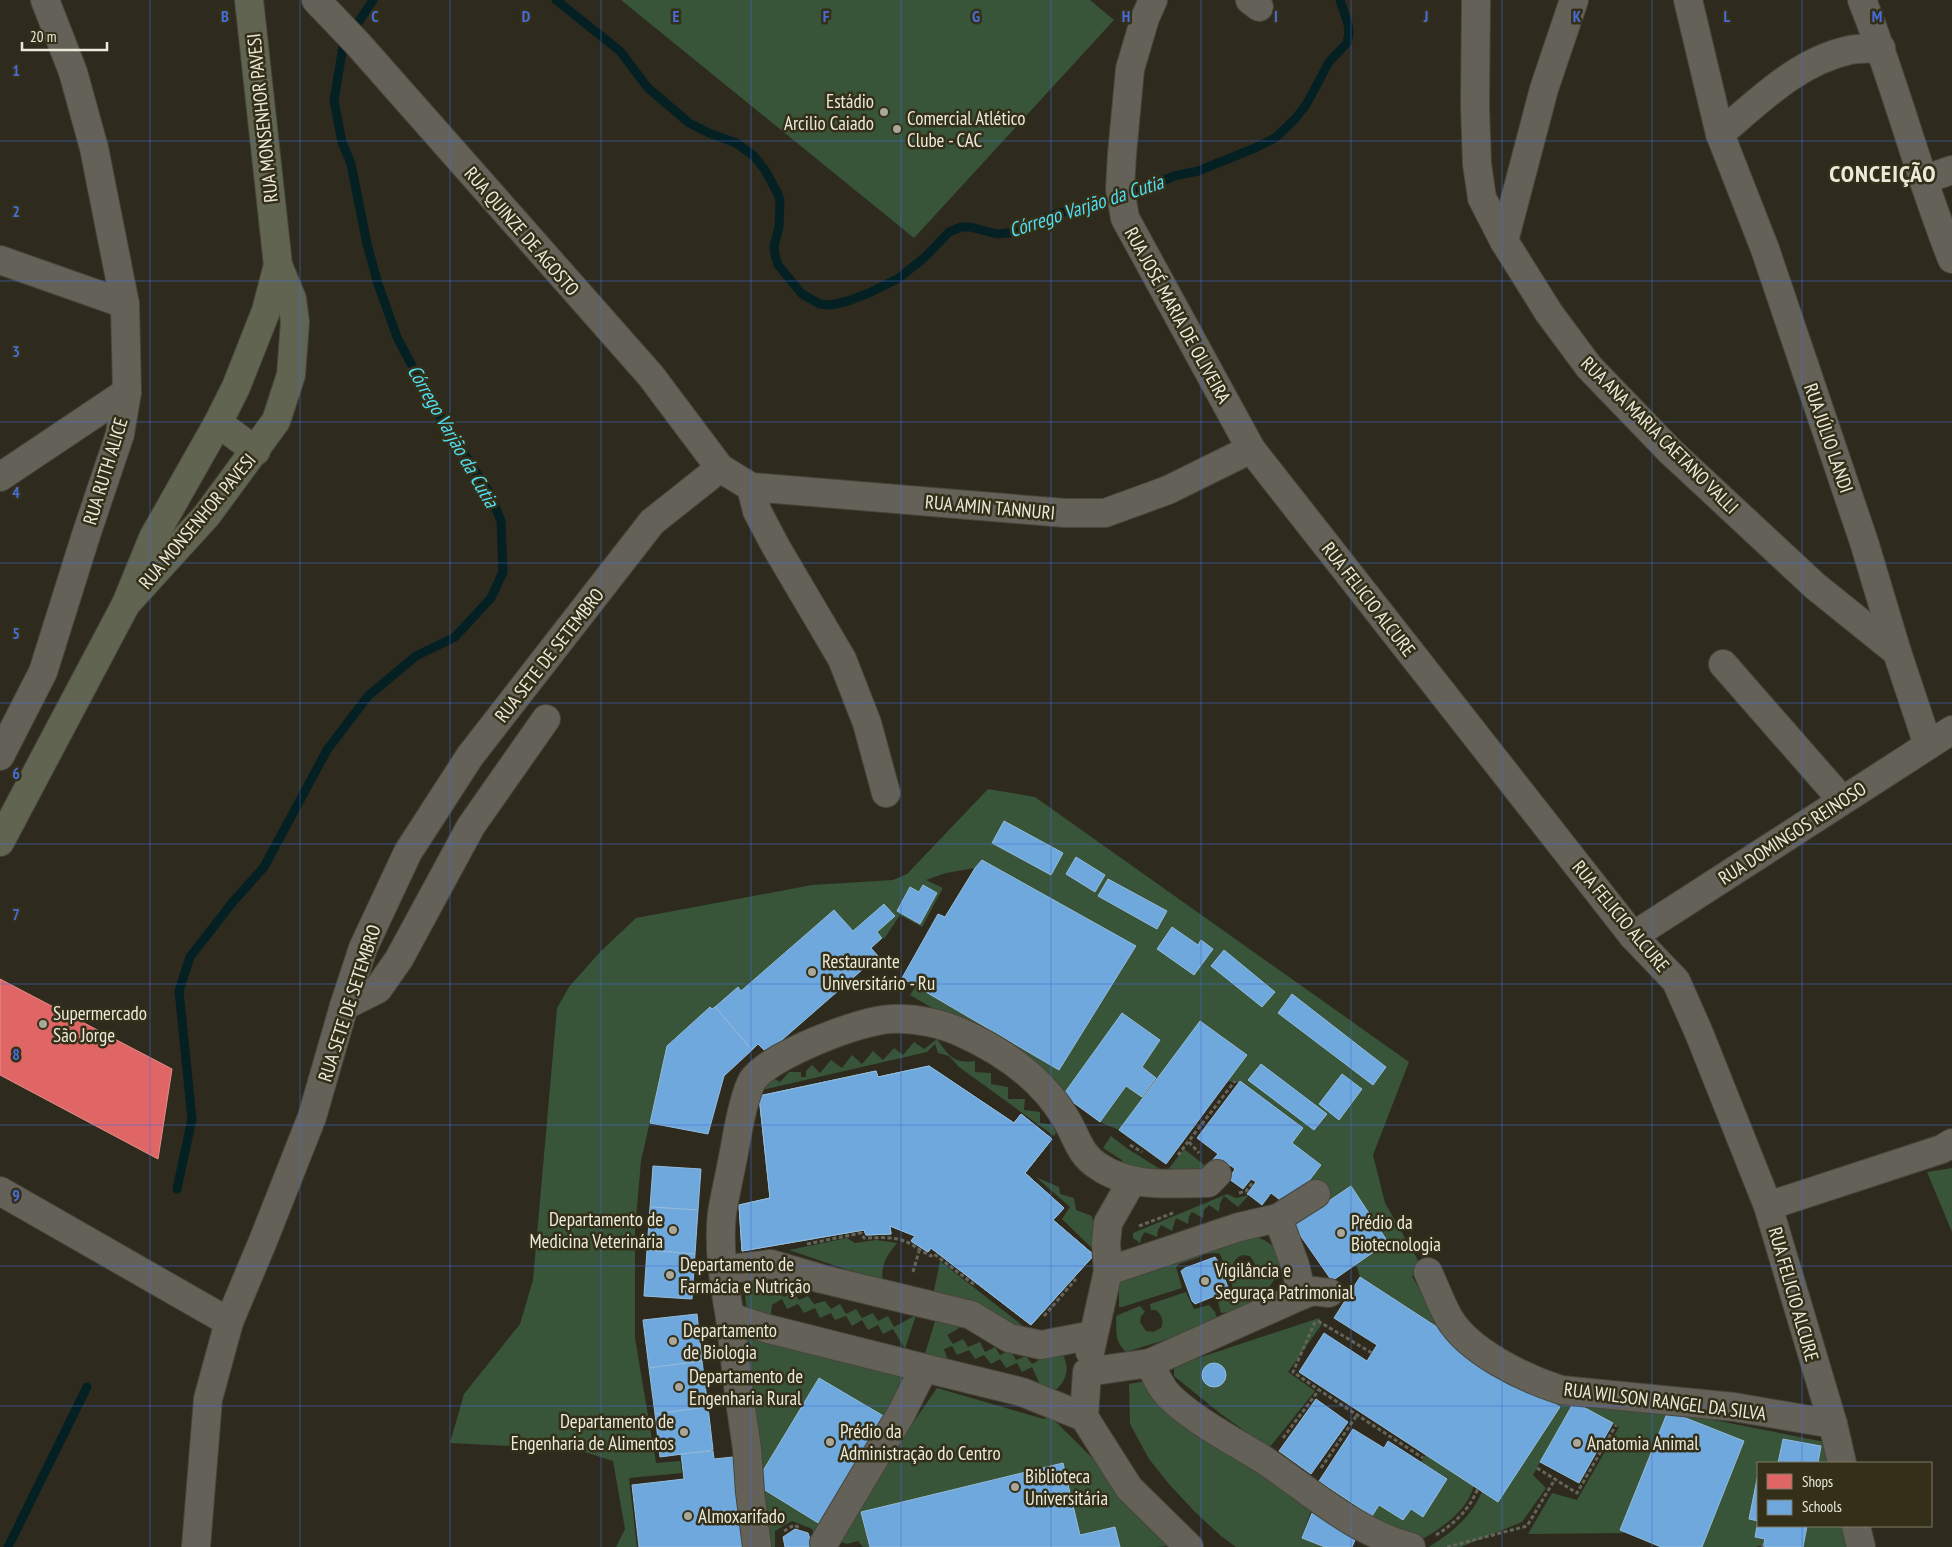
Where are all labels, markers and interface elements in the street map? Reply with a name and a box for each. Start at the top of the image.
text: B [221,6,229,26]
text: C [371,6,379,26]
text: D [522,6,531,26]
text: E [673,6,680,26]
text: F [823,6,830,26]
text: G [972,6,980,26]
text: H [1122,6,1130,26]
text: I [1274,6,1278,26]
text: J [1423,6,1428,26]
text: K [1573,6,1582,26]
text: L [1724,6,1731,26]
text: M [1872,6,1882,26]
scale bar [22,20,108,52]
text: 20 m [30,27,56,46]
street label: RUA MONSENHOR PAVESI [241,32,283,204]
text: 1 [12,60,20,80]
place label: Estádio Arcilio Caiado [784,89,874,135]
marker: Estádio Arcilio Caiado [878,106,890,118]
place label: Comercial Atlético Clube - CAC [907,106,1025,152]
marker: Comercial Atlético Clube - CAC [891,123,903,135]
district label: CONCEIÇÃO [1829,158,1937,189]
street label: RUA QUINZE DE AGOSTO [459,162,585,300]
water label: Córrego Varjão da Cutia [1006,168,1167,243]
text: 2 [12,201,20,221]
street label: RUA JOSÉ MARIA DE OLIVEIRA [1120,223,1236,407]
text: 3 [12,341,20,361]
street label: RUA ANA MARIA CAETANO VALLI [1576,351,1744,519]
water label: Córrego Varjão da Cutia [402,360,505,513]
street label: RUA JÚLIO LANDI [1799,380,1859,496]
street label: RUA RUTH ALICE [77,415,133,527]
street label: RUA MONSENHOR PAVESI [133,448,261,594]
text: 4 [12,482,20,502]
street label: RUA AMIN TANNURI [924,489,1056,525]
street label: RUA FELICIO ALCURE [1317,537,1421,661]
street label: RUA SETE DE SETEMBRO [489,583,609,727]
text: 5 [12,623,20,643]
text: 6 [12,763,20,783]
street label: RUA DOMINGOS REINOSO [1714,776,1870,890]
street label: RUA FELICIO ALCURE [1567,855,1675,977]
text: 7 [12,904,20,924]
street label: RUA SETE DE SETEMBRO [312,922,386,1084]
place label: Restaurante Universitário - Ru [822,949,935,995]
marker: Restaurante Universitário - Ru [806,966,818,978]
place label: Supermercado São Jorge [53,1001,147,1047]
marker: Supermercado São Jorge [37,1018,49,1030]
text: 8 [12,1044,20,1064]
text: 9 [12,1185,20,1205]
place label: Departamento de Medicina Veterinária [529,1207,663,1253]
place label: Prédio da Biotecnologia [1351,1210,1441,1256]
marker: Departamento de Medicina Veterinária [667,1224,679,1236]
street label: RUA FELICIO ALCURE [1763,1224,1825,1364]
marker: Prédio da Biotecnologia [1335,1227,1347,1239]
place label: Departamento de Farmácia e Nutrição [680,1252,811,1298]
place label: Vigilância e Seguraça Patrimonial [1214,1258,1354,1304]
marker: Departamento de Farmácia e Nutrição [664,1269,676,1281]
marker: Vigilância e Seguraça Patrimonial [1199,1275,1211,1287]
place label: Departamento de Biologia [683,1318,777,1364]
marker: Departamento de Biologia [667,1335,679,1347]
place label: Departamento de Engenharia Rural [689,1364,803,1410]
street label: RUA WILSON RANGEL DA SILVA [1563,1377,1767,1425]
marker: Departamento de Engenharia Rural [673,1381,685,1393]
place label: Departamento de Engenharia de Alimentos [511,1409,674,1455]
place label: Prédio da Administração do Centro [840,1419,1001,1465]
marker: Departamento de Engenharia de Alimentos [678,1426,690,1438]
place label: Anatomia Animal [1587,1431,1699,1455]
marker: Prédio da Administração do Centro [824,1436,836,1448]
marker: Anatomia Animal [1571,1437,1583,1449]
legend [1757,1462,1932,1527]
place label: Biblioteca Universitária [1025,1464,1108,1510]
text: Shops [1802,1472,1833,1491]
marker: Biblioteca Universitária [1009,1481,1021,1493]
text: Schools [1802,1497,1842,1516]
place label: Almoxarifado [698,1504,785,1528]
marker: Almoxarifado [682,1510,694,1522]

